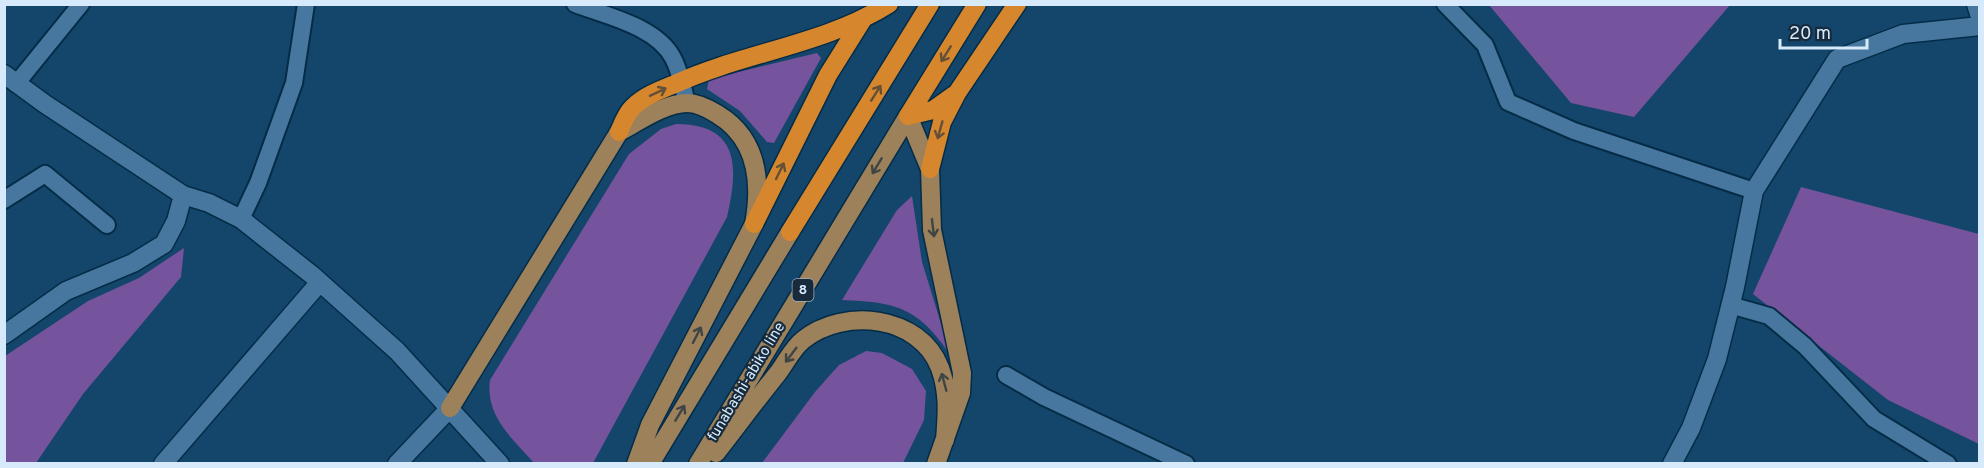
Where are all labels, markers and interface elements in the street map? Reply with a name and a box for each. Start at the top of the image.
scale bar [1780,12,1867,50]
text: 20 m [1789,23,1831,46]
one-way arrow [940,45,952,62]
one-way arrow [649,85,667,97]
one-way arrow [870,85,882,102]
one-way arrow [934,120,945,139]
one-way arrow [871,157,883,174]
one-way arrow [775,163,786,181]
one-way arrow [927,217,938,237]
road number: 8 [792,279,814,301]
street label: funabashi-abiko line [704,319,790,445]
one-way arrow [692,326,703,344]
one-way arrow [785,347,797,363]
one-way arrow [937,373,949,392]
one-way arrow [675,405,687,422]

